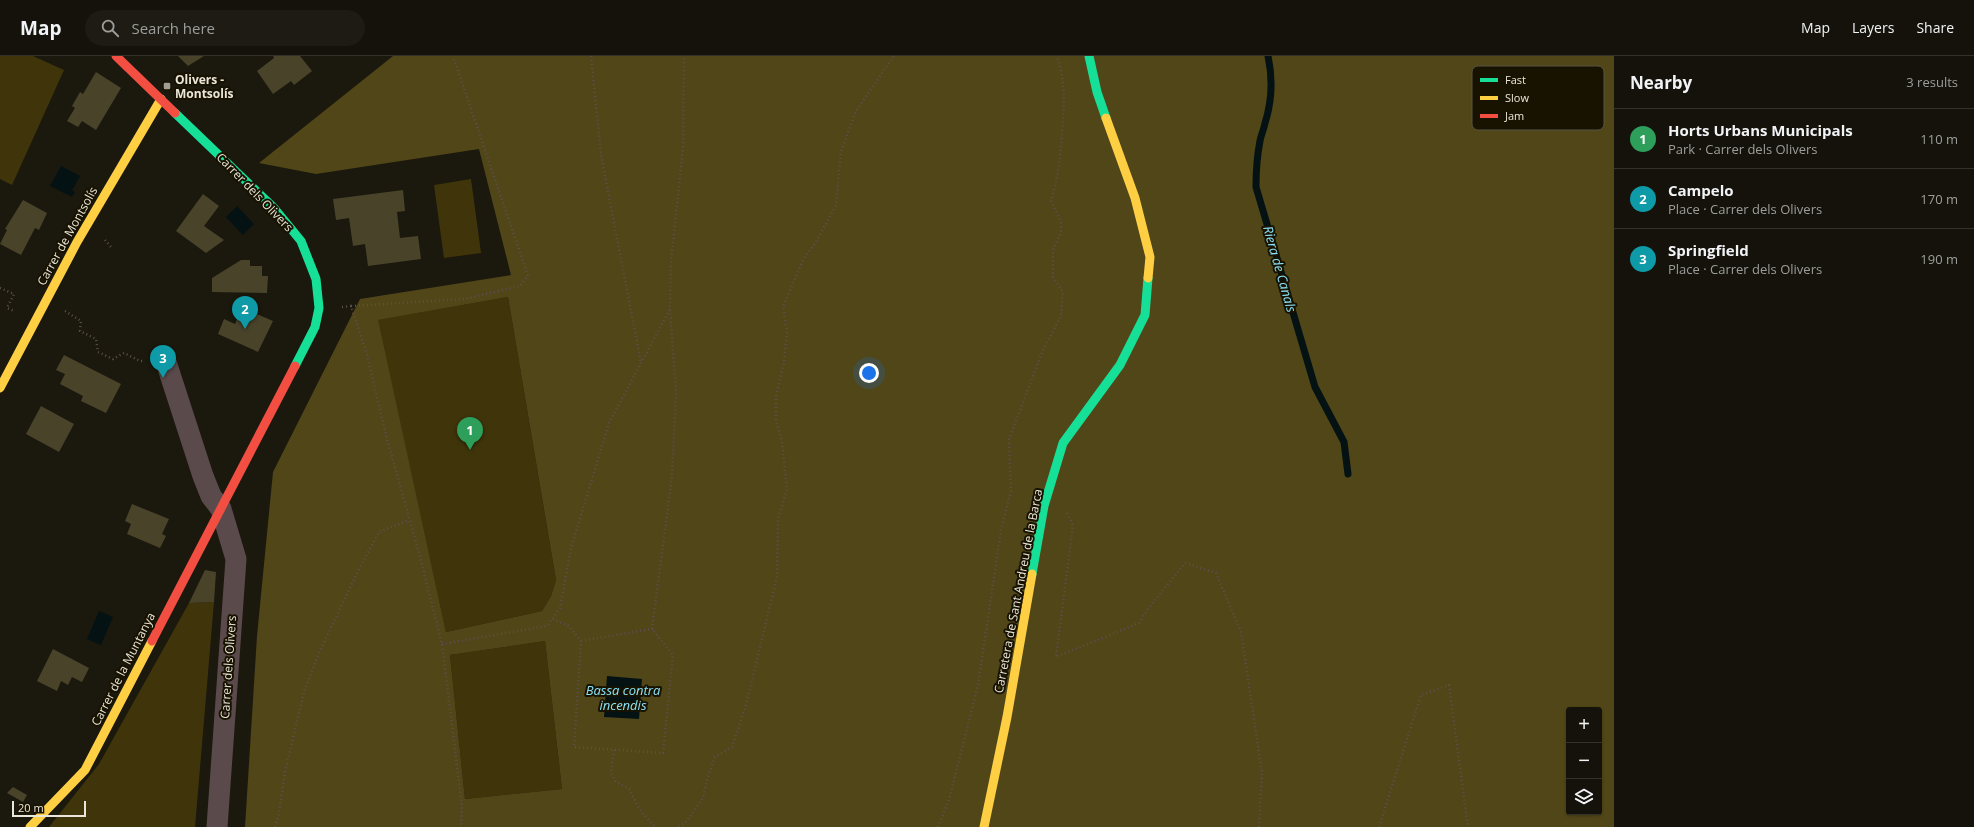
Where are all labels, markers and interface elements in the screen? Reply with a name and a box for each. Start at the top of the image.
search box [85,10,365,46]
text: Map [20,15,61,41]
icon: search [99,17,121,39]
text: Search here [131,18,215,38]
text: Map [1801,18,1830,37]
text: Layers [1852,18,1894,37]
text: Share [1916,18,1954,37]
legend [1472,66,1604,130]
place label: Olivers - Montsolís [175,71,234,102]
text: Nearby [1630,71,1692,94]
text: Fast [1505,72,1526,87]
text: 3 results [1906,73,1958,91]
marker: Olivers - Montsolís [162,81,172,91]
text: Slow [1505,90,1529,105]
text: Jam [1504,108,1524,123]
text: Horts Urbans Municipals [1668,120,1853,140]
text: 1 [1639,130,1647,148]
text: 110 m [1920,130,1958,148]
text: Park · Carrer dels Olivers [1668,140,1817,158]
street label: Carrer dels Olivers [213,149,297,235]
text: Campelo [1668,180,1734,200]
street label: Carrer de Montsolís [33,183,101,288]
text: 2 [1639,190,1647,208]
text: 170 m [1920,190,1958,208]
text: Place · Carrer dels Olivers [1668,200,1822,218]
water label: Riera de Canals [1259,224,1301,315]
text: Springfield [1668,240,1749,260]
text: 3 [1639,250,1647,268]
text: 190 m [1920,250,1958,268]
text: Place · Carrer dels Olivers [1668,260,1822,278]
pin: 2 [232,296,258,329]
pin: 3 [150,345,176,378]
your location [859,363,879,383]
pin: 1 [457,417,483,450]
street label: Carretera de Sant Andreu de la Barca [990,487,1046,695]
street label: Carrer de la Muntanya [87,609,159,729]
street label: Carrer dels Olivers [216,615,240,719]
water label: Bassa contra incendis [586,681,661,714]
map controls [1566,707,1602,815]
button: + [1566,707,1602,743]
button: − [1566,743,1602,779]
button: layers [1566,779,1602,815]
scale bar [12,799,86,818]
text: 20 m [18,800,44,815]

